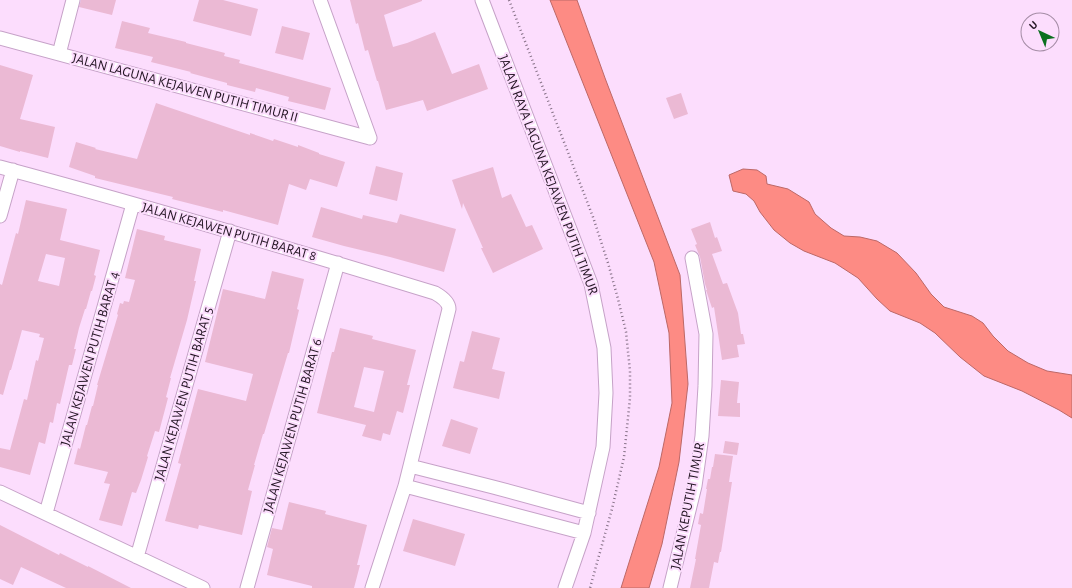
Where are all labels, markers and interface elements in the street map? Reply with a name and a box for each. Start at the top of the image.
north arrow [1020,12,1060,52]
text: U [1027,19,1040,32]
street label: JALAN LAGUNA KEJAWEN PUTIH TIMUR II [71,51,299,125]
street label: JALAN RAYA LAGUNA KEJAWEN PUTIH TIMUR [496,53,600,297]
street label: JALAN KEJAWEN PUTIH BARAT 8 [140,200,318,264]
street label: JALAN KEJAWEN PUTIH BARAT 4 [58,270,122,448]
street label: JALAN KEJAWEN PUTIH BARAT 5 [152,305,216,483]
street label: JALAN KEJAWEN PUTIH BARAT 6 [261,337,325,515]
street label: JALAN KEPUTIH TIMUR [669,441,707,571]

